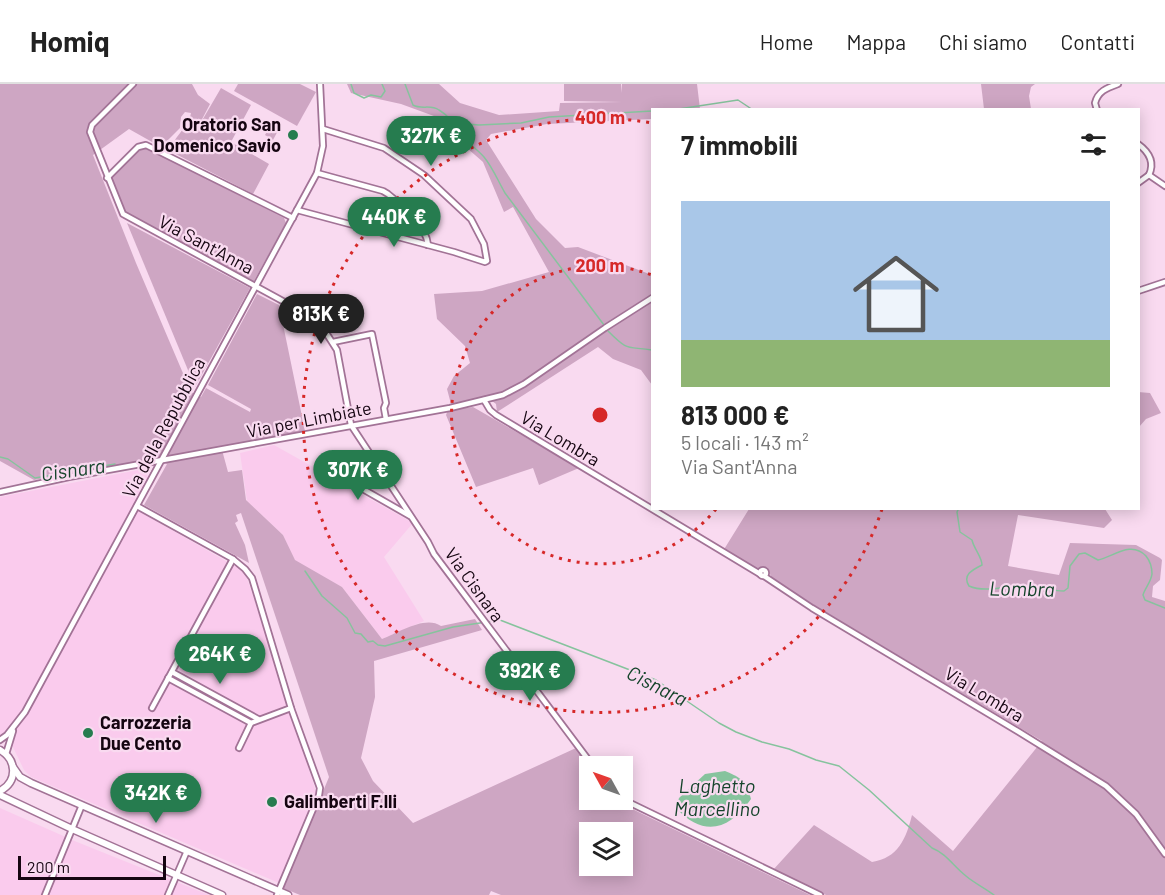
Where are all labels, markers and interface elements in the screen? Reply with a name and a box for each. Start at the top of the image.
text: Homiq [30,24,110,58]
text: Home [760,29,813,54]
text: Mappa [846,29,906,54]
text: Chi siamo [939,29,1028,54]
text: Contatti [1061,29,1135,54]
text: 400 m [575,106,625,128]
place label: Oratorio San Domenico Savio [154,113,281,156]
pin: 327K € [382,116,480,167]
text: 327K € [400,123,462,147]
marker: Oratorio San Domenico Savio [286,128,300,142]
icon: filters [1077,128,1110,161]
text: 7 immobili [681,129,798,160]
pin: 440K € [345,197,443,248]
text: 440K € [362,204,426,228]
street label: Via Sant'Anna [155,210,258,278]
icon: home [842,240,950,348]
text: 200 m [575,254,625,276]
pin: 813K € [272,294,370,345]
text: 813K € [292,301,350,325]
street label: Via della Repubblica [117,354,209,501]
street label: Via per Limbiate [245,396,373,442]
text: 813 000 € [681,399,789,430]
centre of rings [590,405,610,425]
street label: Via Lombra [517,406,604,470]
text: 5 locali · 143 m² [681,430,809,454]
pin: 307K € [309,450,407,501]
water label: Cisnara [39,453,106,485]
text: Via Sant'Anna [681,454,797,478]
text: 307K € [327,457,389,481]
street label: Via Cisnara [440,543,509,626]
water label: Lombra [989,575,1055,601]
pin: 264K € [171,634,269,685]
text: 264K € [188,641,252,665]
pin: 392K € [481,651,579,702]
text: 392K € [499,658,561,682]
water label: Cisnara [623,660,692,710]
street label: Via Lombra [941,662,1028,726]
place label: Carrozzeria Due Cento [100,711,191,754]
marker: Carrozzeria Due Cento [81,726,95,740]
north arrow [579,756,633,810]
map controls [579,756,633,876]
pin: 342K € [107,773,205,824]
water label: Laghetto Marcellino [674,773,760,820]
text: 342K € [124,780,188,804]
place label: Galimberti F.lli [284,790,397,812]
marker: Galimberti F.lli [265,795,279,809]
button: layers [579,822,633,876]
scale bar [18,853,166,880]
text: 200 m [27,857,70,876]

